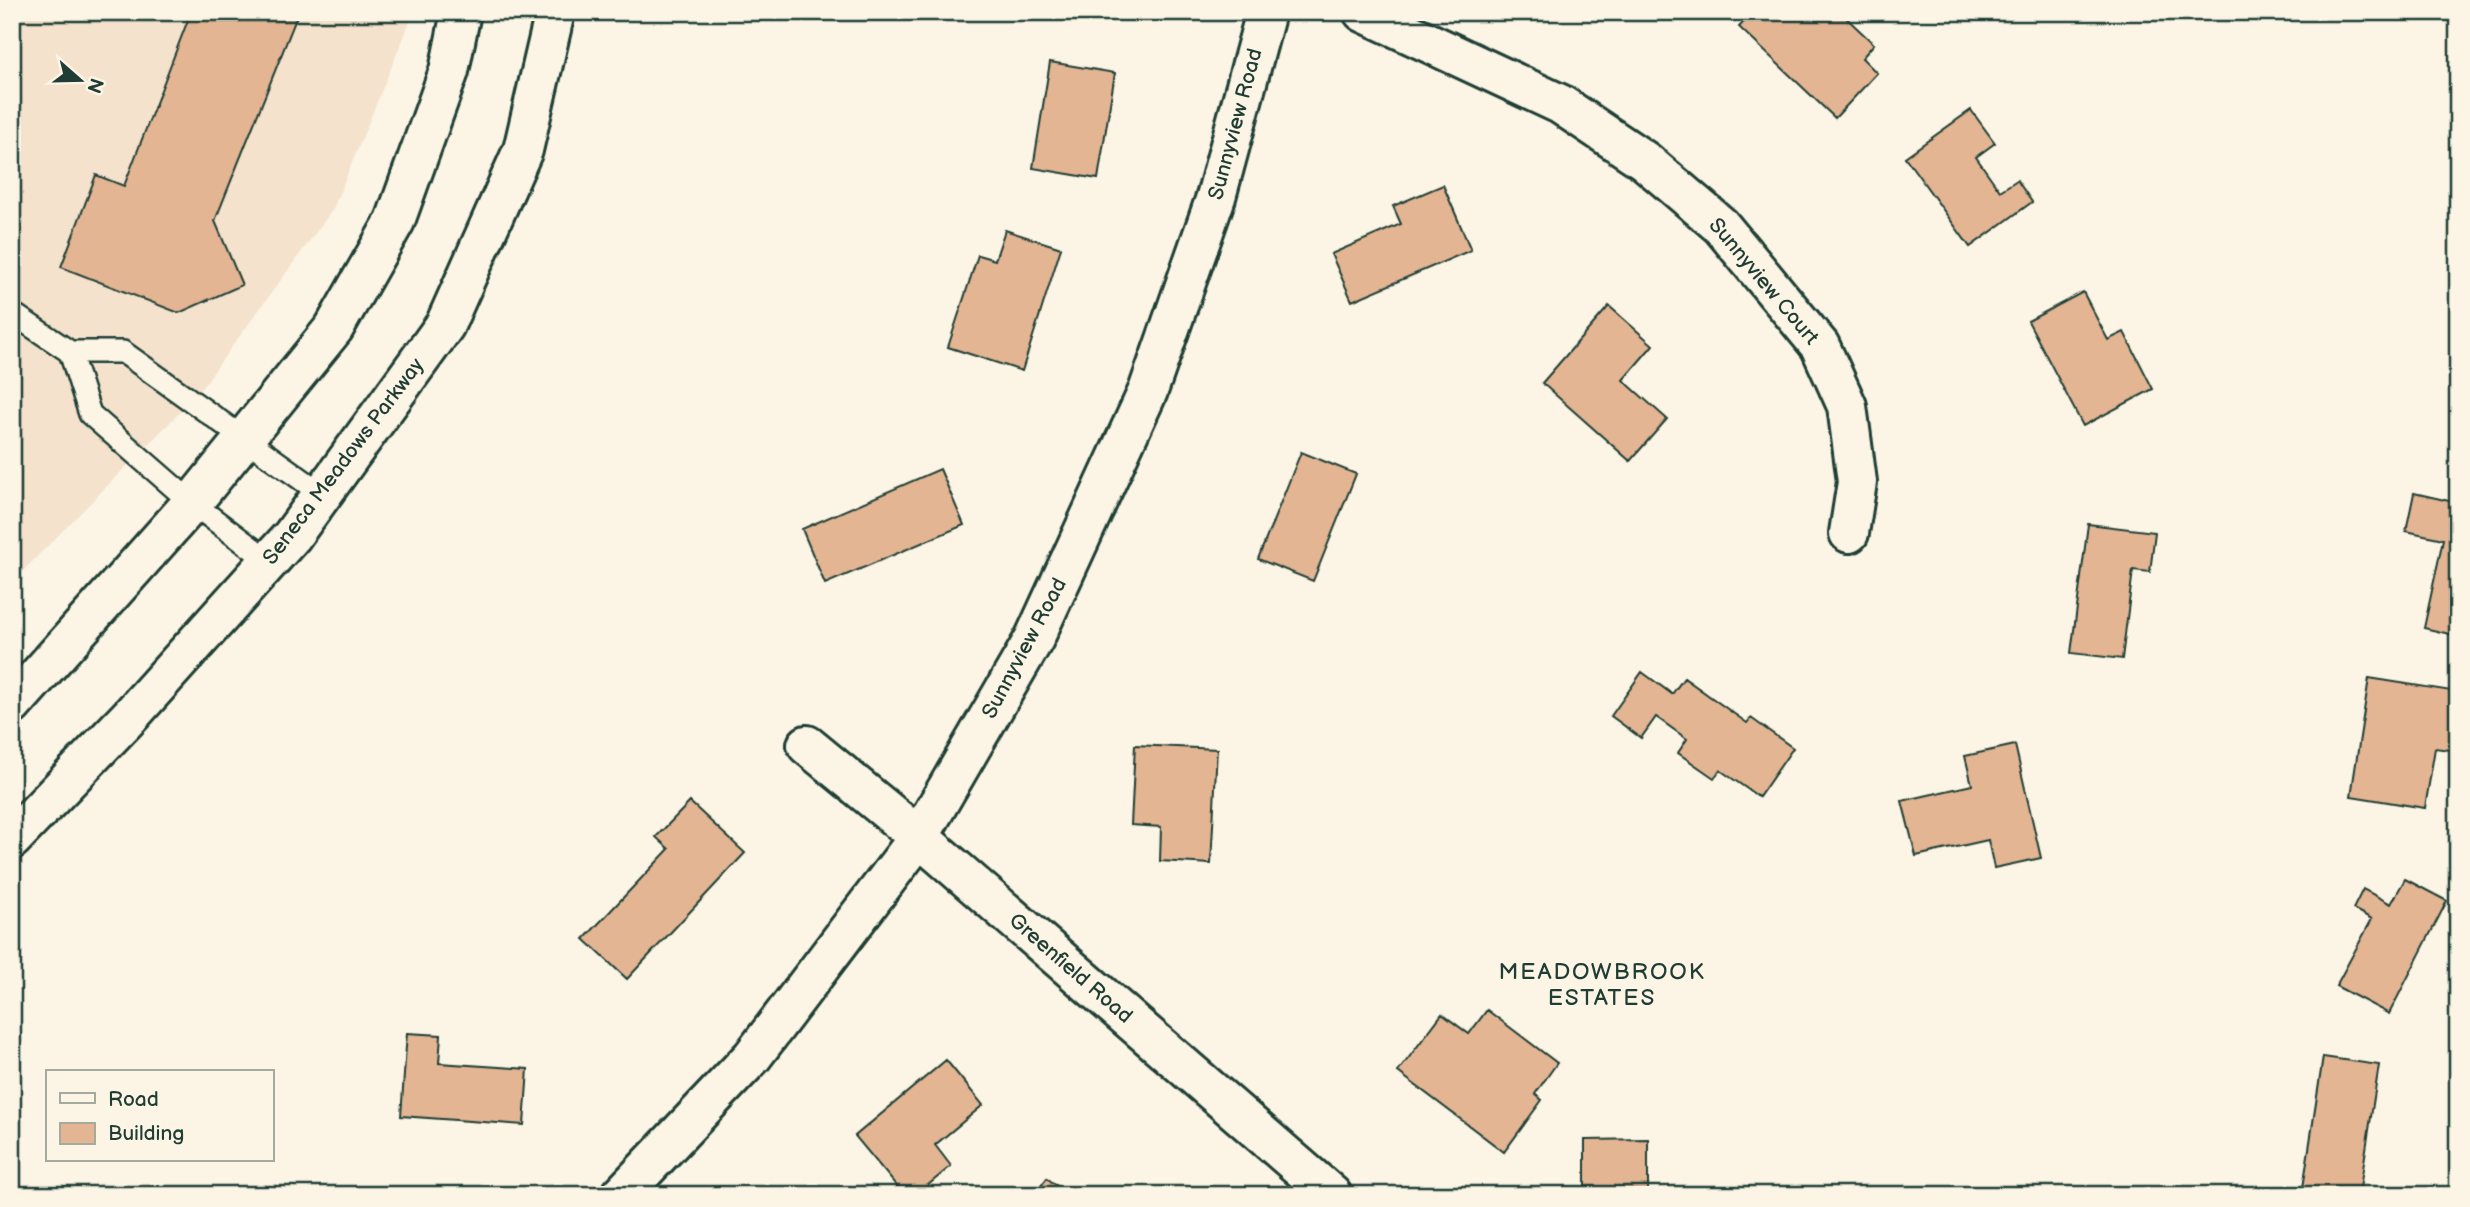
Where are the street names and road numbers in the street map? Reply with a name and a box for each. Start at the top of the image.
street label: Sunnyview Road [1203,46,1268,203]
street label: Sunnyview Court [1703,213,1824,350]
street label: Seneca Meadows Parkway [258,353,430,569]
street label: Sunnyview Road [977,574,1072,723]
street label: Greenfield Road [1004,908,1137,1029]

